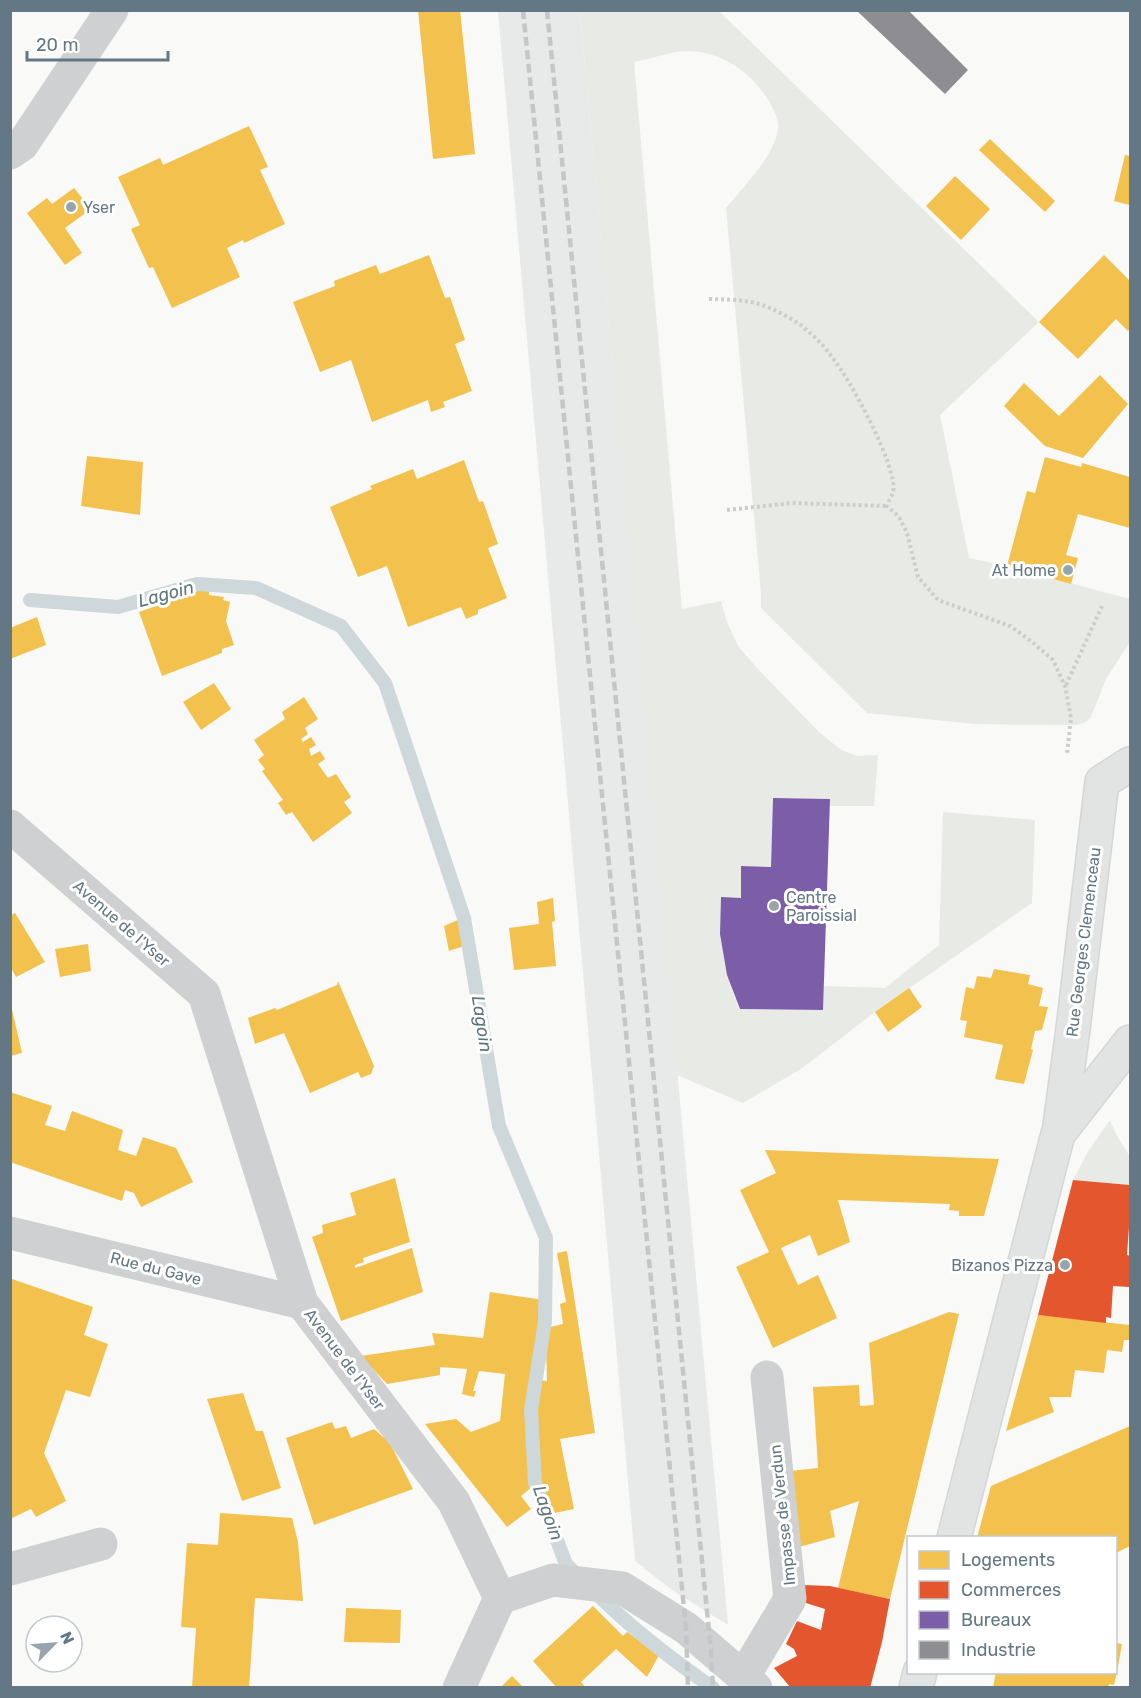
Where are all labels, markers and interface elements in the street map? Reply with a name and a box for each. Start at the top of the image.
scale bar [27,24,168,62]
text: 20 m [36,34,78,56]
place label: Yser [83,198,115,217]
marker: Yser [64,200,78,214]
place label: At Home [992,561,1056,580]
marker: At Home [1061,563,1075,577]
water label: Lagoin [136,576,196,612]
street label: Rue Georges Clemenceau [1062,846,1105,1038]
street label: Avenue de l'Yser [69,876,174,971]
place label: Centre Paroissial [786,888,857,925]
marker: Centre Paroissial [767,899,781,913]
water label: Lagoin [467,994,497,1054]
street label: Rue du Gave [108,1248,203,1289]
place label: Bizanos Pizza [951,1256,1053,1275]
marker: Bizanos Pizza [1058,1258,1072,1272]
street label: Avenue de l'Yser [300,1305,389,1414]
street label: Impasse de Verdun [766,1444,799,1586]
water label: Lagoin [528,1483,568,1543]
legend [907,1536,1117,1674]
text: Logements [961,1549,1055,1571]
text: Commerces [961,1579,1061,1601]
text: Bureaux [961,1609,1031,1631]
north arrow [24,1614,84,1674]
text: N [56,1629,78,1647]
text: Industrie [961,1639,1036,1661]

